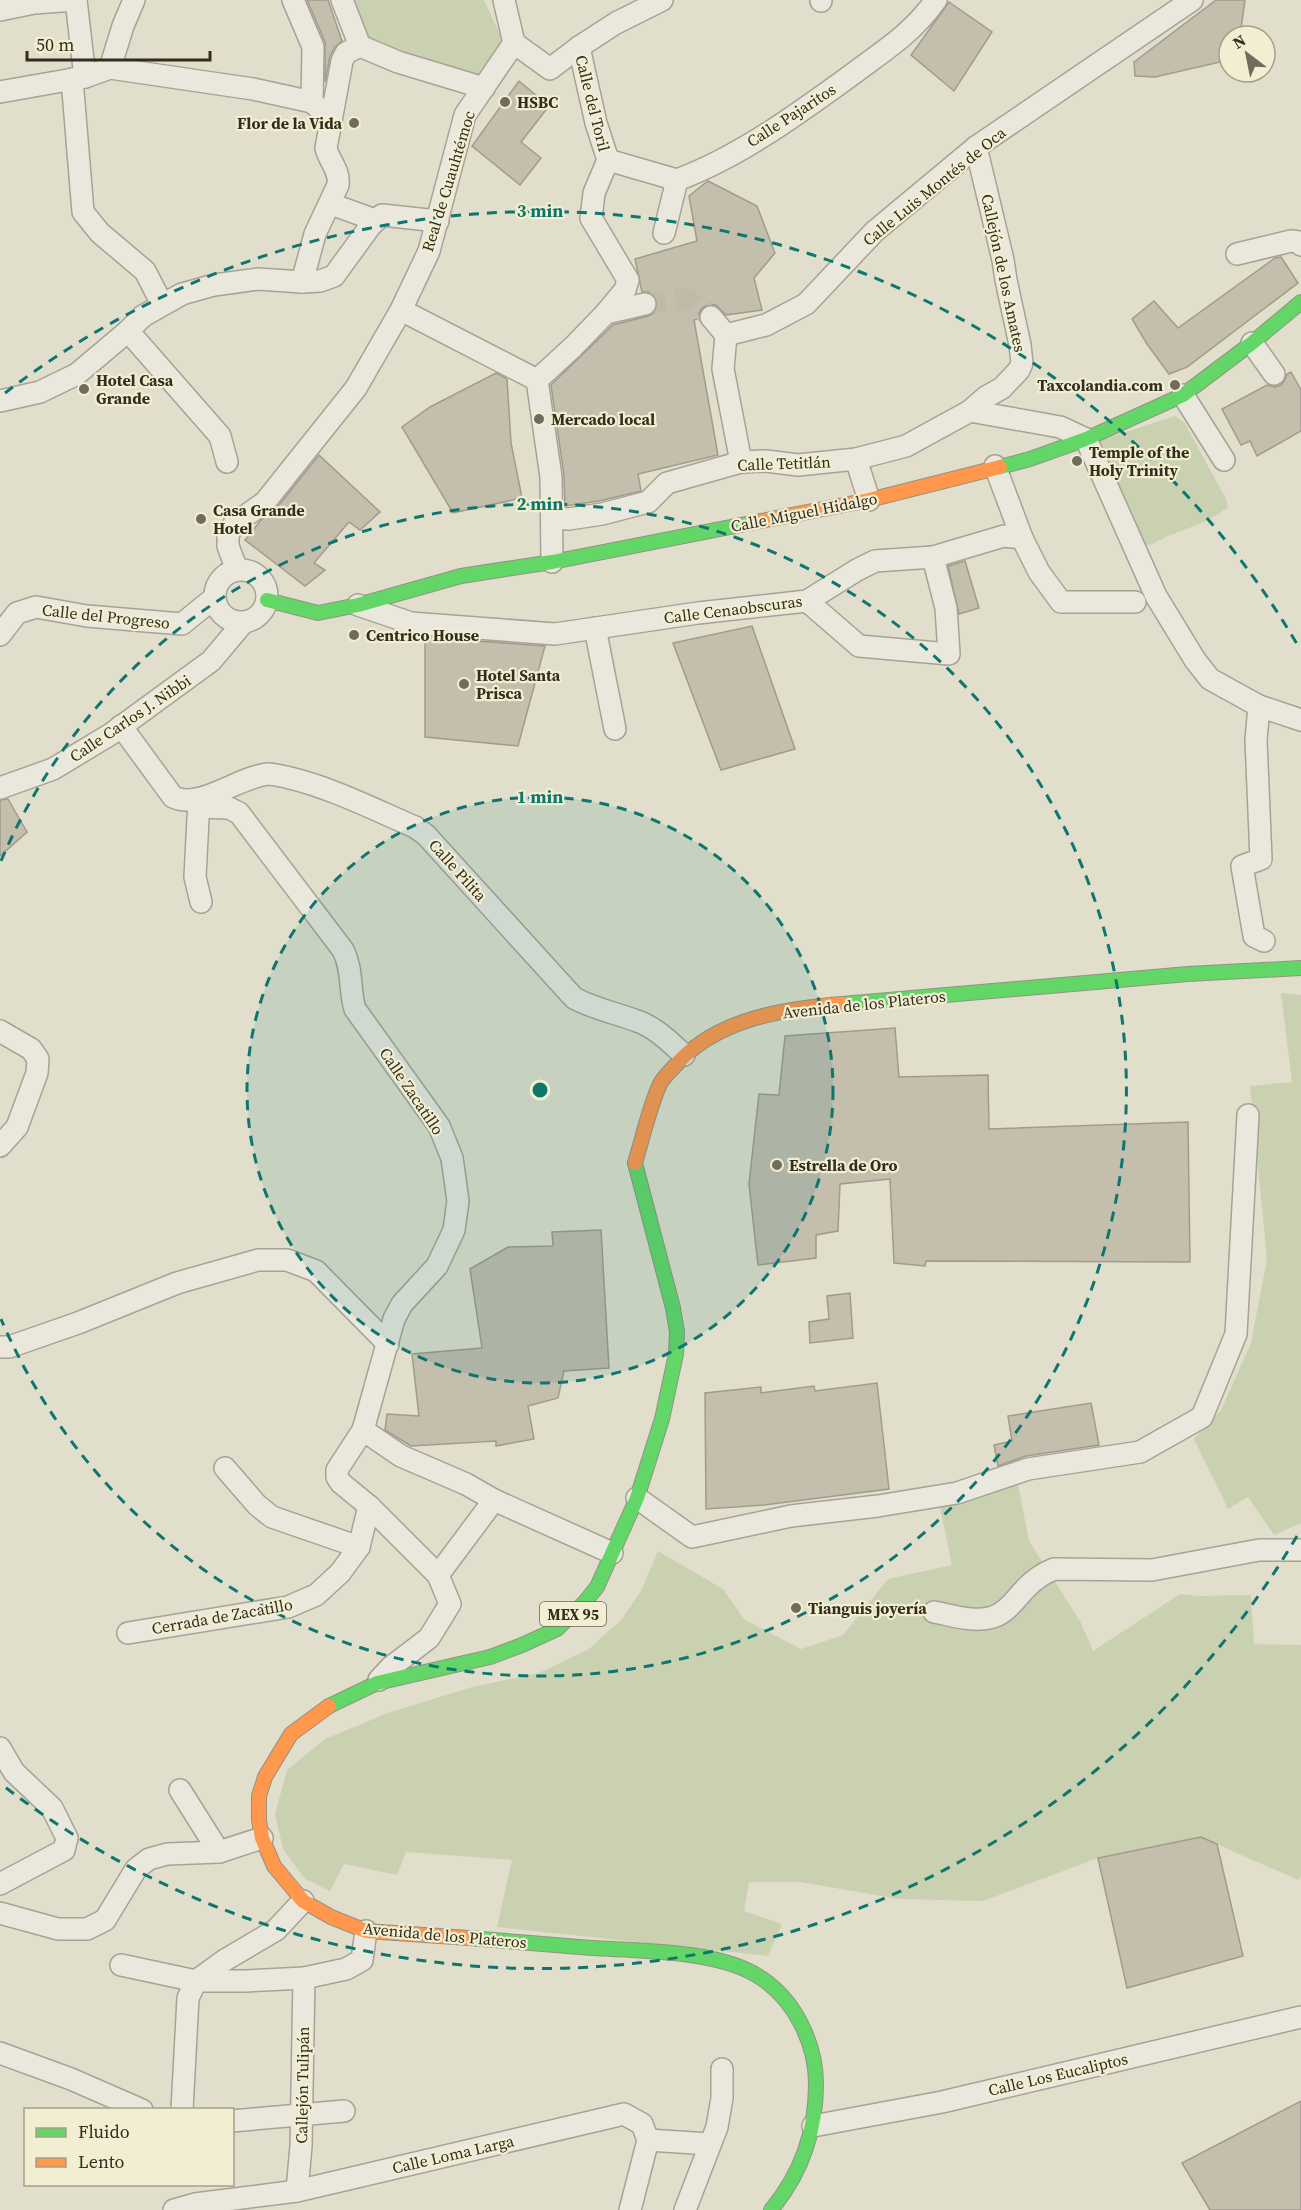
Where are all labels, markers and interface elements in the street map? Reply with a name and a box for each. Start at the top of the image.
scale bar [27,24,210,62]
north arrow [1217,24,1277,84]
text: N [1228,29,1250,54]
text: 50 m [36,32,74,57]
street label: Calle del Toril [570,53,616,154]
street label: Calle Pajaritos [742,78,840,152]
place label: HSBC [517,91,558,113]
marker: HSBC [498,95,512,109]
street label: Real de Cuauhtémoc [416,108,480,254]
place label: Flor de la Vida [237,112,342,134]
marker: Flor de la Vida [347,116,361,130]
street label: Calle Luis Montés de Oca [858,121,1011,251]
street label: Callejón de los Amates [976,192,1032,354]
text: 3 min [517,198,563,223]
place label: Hotel Casa Grande [96,369,174,409]
place label: Taxcolandia.com [1037,374,1163,396]
marker: Taxcolandia.com [1168,378,1182,392]
marker: Hotel Casa Grande [77,382,91,396]
place label: Mercado local [551,408,655,430]
marker: Mercado local [532,412,546,426]
place label: Temple of the Holy Trinity [1089,441,1189,481]
street label: Calle Tetitlán [737,450,831,476]
marker: Temple of the Holy Trinity [1070,454,1084,468]
street label: Calle Miguel Hidalgo [729,487,879,537]
text: 2 min [517,491,563,516]
place label: Casa Grande Hotel [213,499,305,539]
marker: Casa Grande Hotel [194,512,208,526]
street label: Calle Cenaobscuras [662,590,804,628]
street label: Calle del Progreso [41,598,171,634]
place label: Centrico House [366,624,479,646]
marker: Centrico House [347,628,361,642]
place label: Hotel Santa Prisca [476,664,561,704]
street label: Calle Carlos J. Nibbi [65,669,195,767]
marker: Hotel Santa Prisca [457,677,471,691]
text: 1 min [517,784,563,809]
street label: Calle Pilita [424,834,492,907]
street label: Avenida de los Plateros [781,984,947,1024]
street label: Calle Zacatillo [375,1043,449,1139]
centre of rings [530,1080,550,1100]
place label: Estrella de Oro [789,1154,898,1176]
marker: Estrella de Oro [770,1158,784,1172]
street label: Cerrada de Zacatillo [150,1593,294,1639]
place label: Tianguis joyería [808,1597,927,1619]
marker: Tianguis joyería [789,1601,803,1615]
road number: MEX 95 [540,1602,606,1626]
street label: Avenida de los Plateros [362,1917,528,1953]
street label: Callejón Tulipán [290,2026,314,2144]
street label: Calle Los Eucaliptos [986,2047,1130,2101]
legend [24,2108,234,2186]
text: Fluido [78,2119,130,2144]
street label: Calle Loma Larga [390,2129,517,2179]
text: Lento [78,2149,125,2174]

